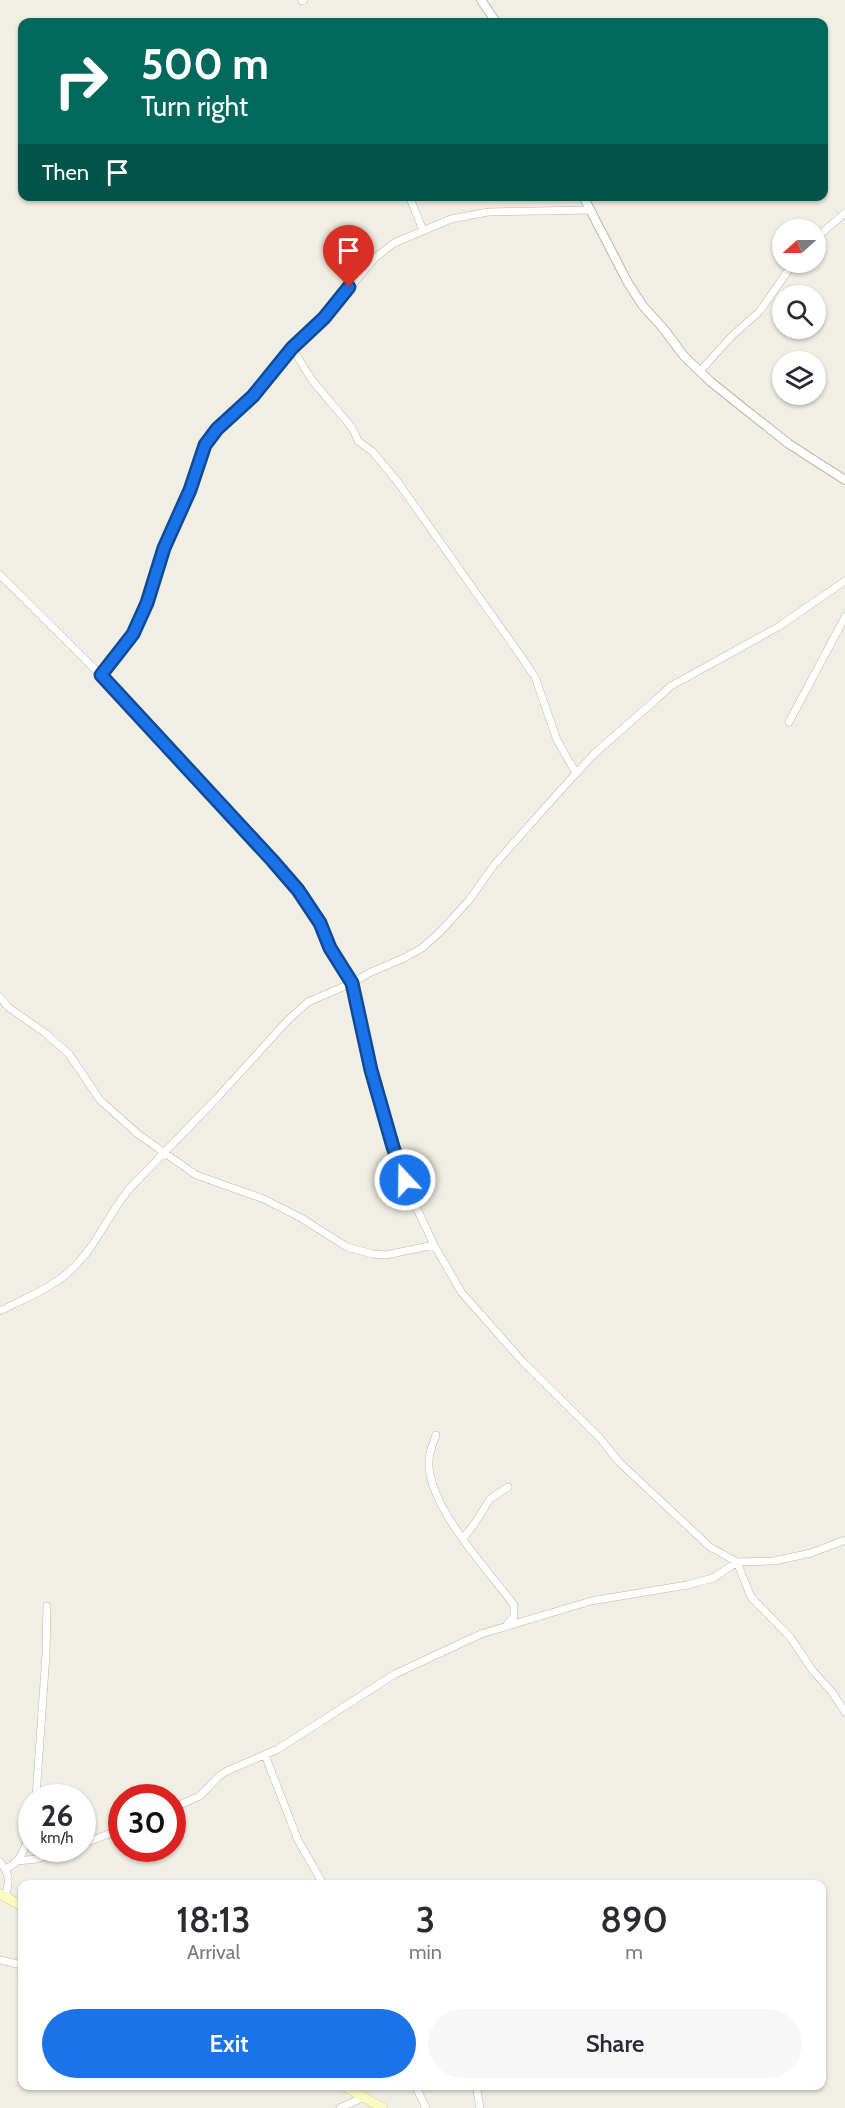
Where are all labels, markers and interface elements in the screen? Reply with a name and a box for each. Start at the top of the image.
text: 500 m [141,38,269,90]
icon: right [42,42,120,120]
text: Turn right [141,90,248,123]
icon: arrive [101,156,134,189]
text: Then [42,159,89,186]
north arrow [772,219,826,273]
map controls [772,219,826,405]
pin [323,225,374,287]
icon: arrive [332,234,365,267]
button: search [772,285,826,339]
button: layers [772,351,826,405]
position arrow [373,1148,437,1212]
speed limit sign: 30 [108,1784,186,1862]
text: 26 [41,1797,73,1834]
text: km/h [41,1829,73,1847]
text: 18:13 [176,1897,251,1941]
text: 3 [416,1897,435,1941]
text: 890 [600,1897,668,1941]
text: Arrival [187,1940,240,1964]
text: min [409,1940,442,1964]
text: m [625,1940,643,1964]
button: Exit [42,2009,416,2078]
button: Share [428,2009,802,2078]

